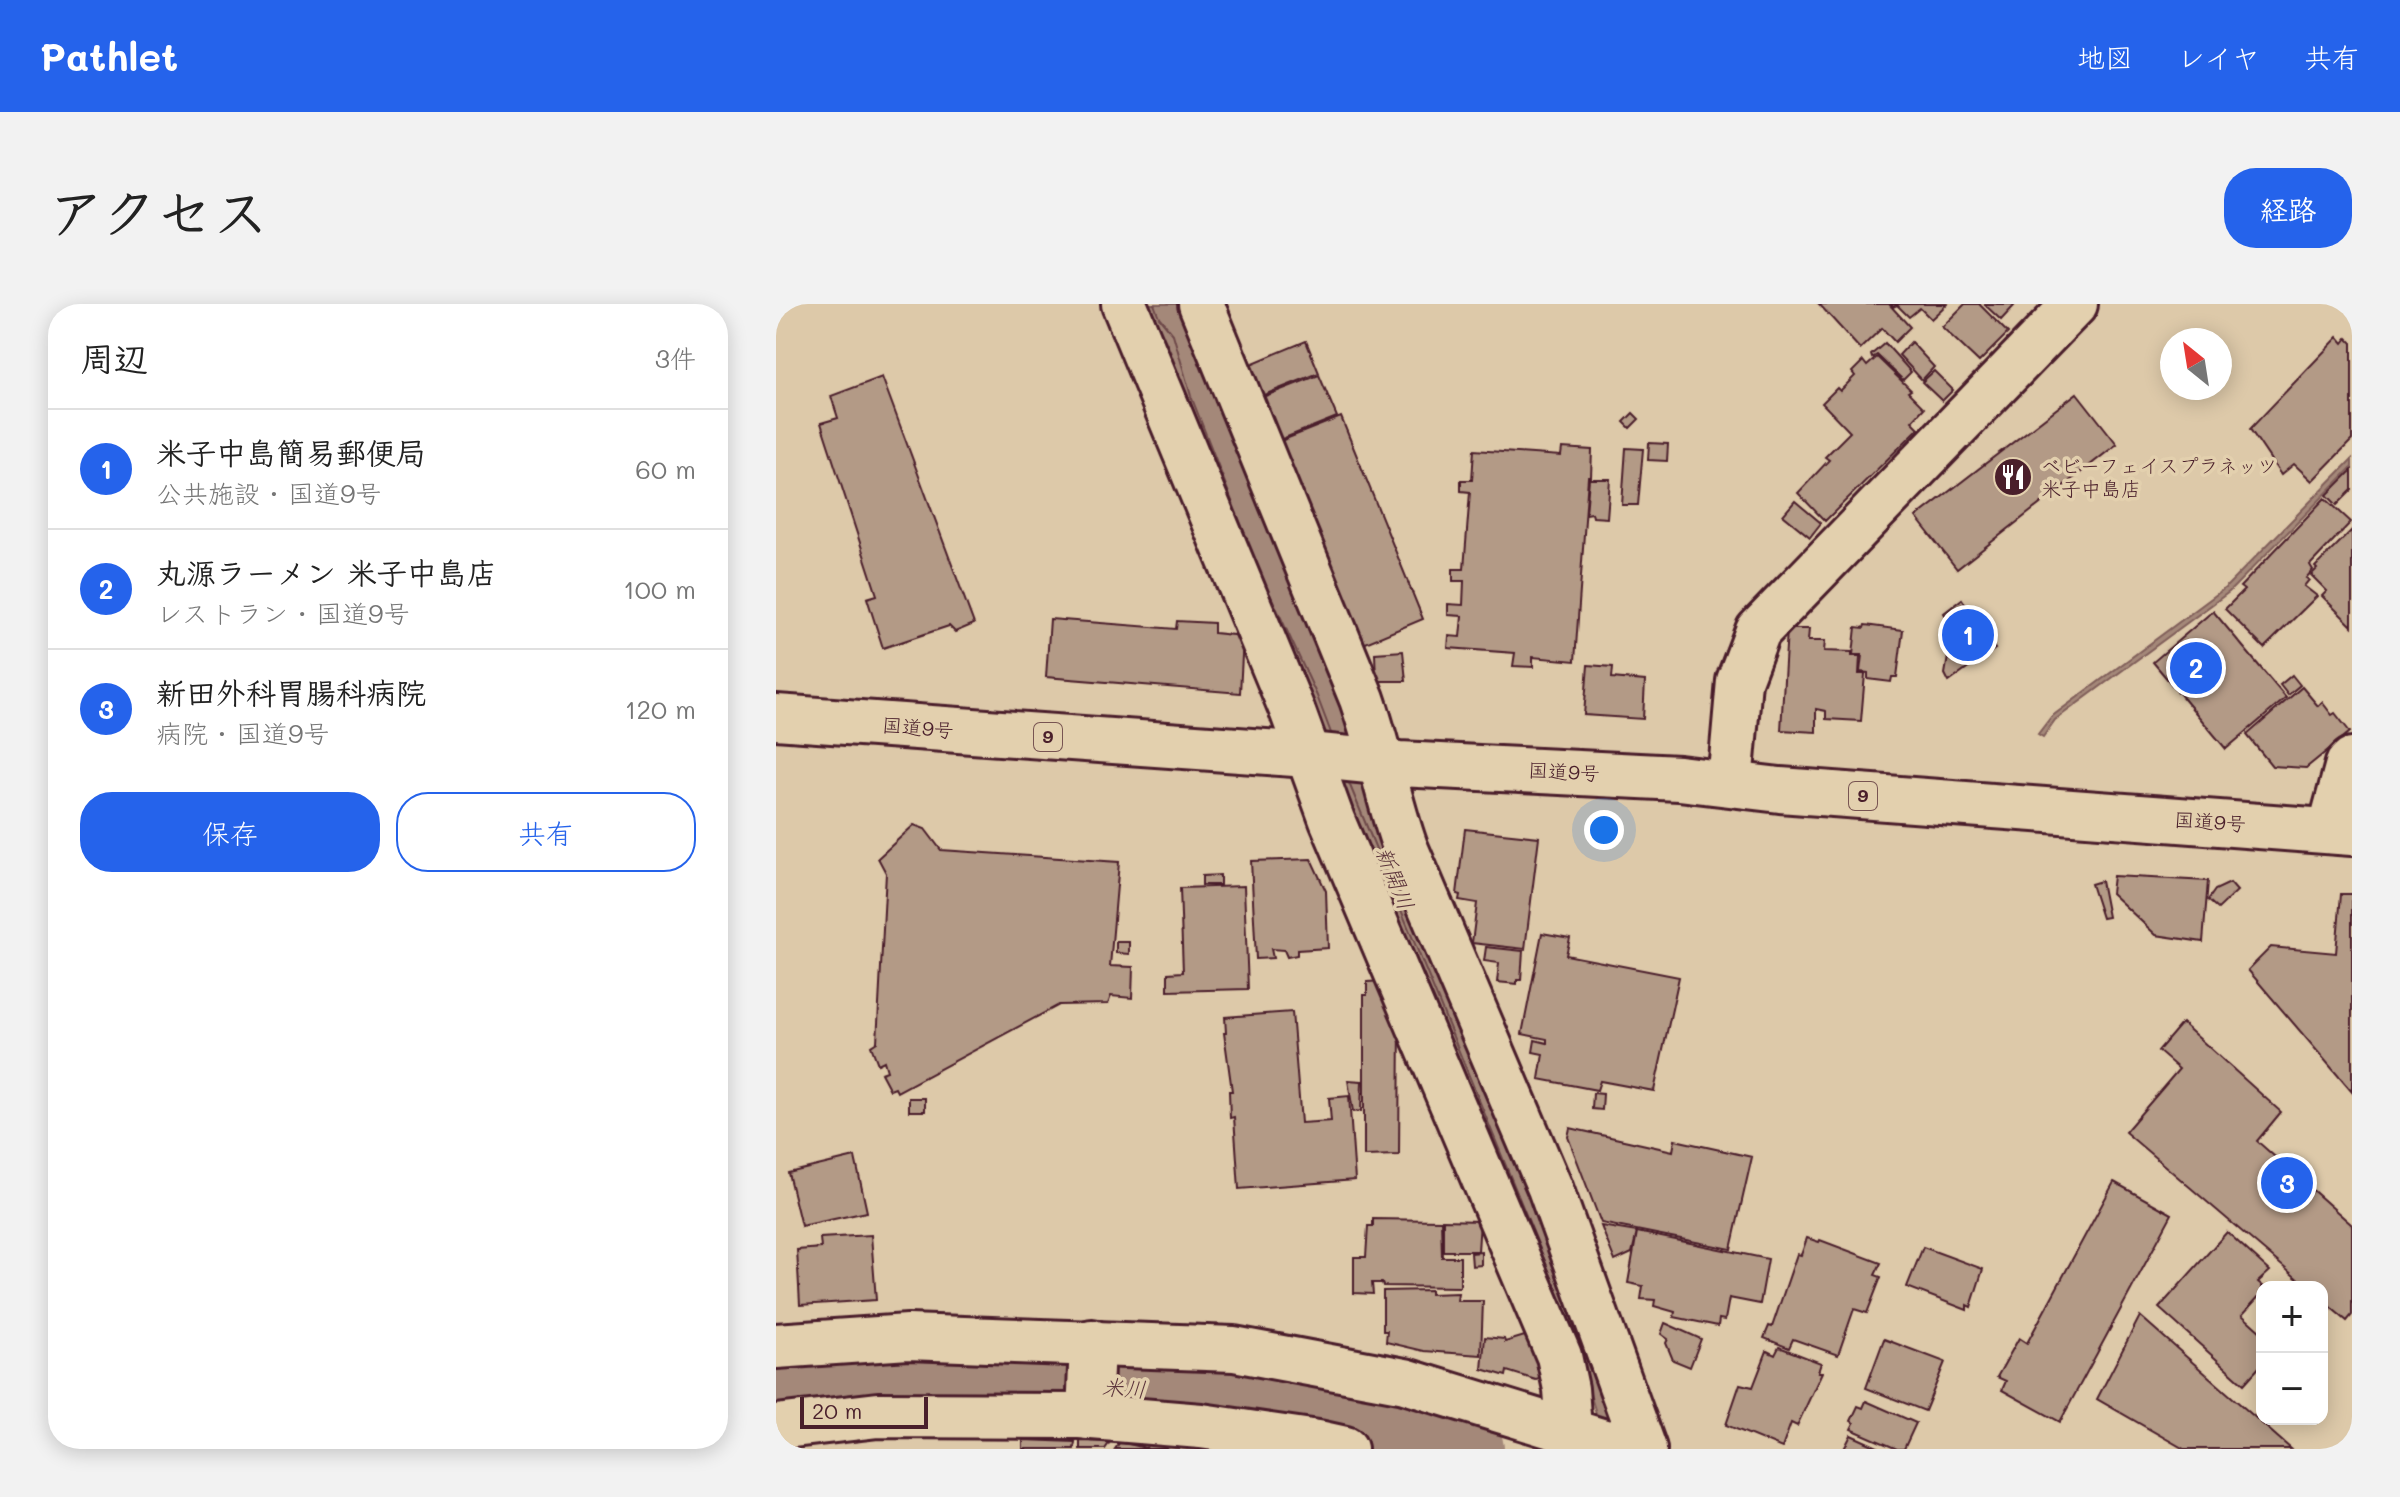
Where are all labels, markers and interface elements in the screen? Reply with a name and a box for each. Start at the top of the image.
text: Pathlet [40,31,178,81]
text: 地図 [2077,39,2133,75]
text: レイヤ [2177,39,2260,75]
text: 共有 [2304,39,2360,75]
button: 経路 [2224,168,2352,248]
text: アクセス [48,174,269,247]
north arrow [2160,328,2232,400]
text: 周辺 [80,335,148,380]
text: 3件 [655,341,696,375]
text: 米子中島簡易郵便局 [156,432,426,472]
text: 1 [100,452,112,486]
text: 60 m [635,452,696,486]
place label: ベビーフェイスプラネッツ 米子中島店 [2041,452,2277,501]
restaurant icon: ベビーフェイスプラネッツ 米子中島店 [1992,456,2034,498]
text: 公共施設 · 国道9号 [156,476,381,510]
text: 丸源ラーメン 米子中島店 [156,552,497,592]
text: 2 [99,572,113,606]
text: 100 m [623,572,696,606]
text: レストラン · 国道9号 [156,596,409,630]
pin: 1 [1942,605,1994,665]
pin: 2 [2170,638,2222,698]
text: 新田外科胃腸科病院 [156,672,426,712]
text: 3 [98,692,114,726]
text: 120 m [625,692,696,726]
street label: 国道9号 [881,711,955,743]
text: 病院 · 国道9号 [156,716,329,750]
road number: 9 [1034,723,1062,751]
street label: 国道9号 [1528,756,1601,786]
road number: 9 [1849,782,1877,810]
button: 保存 [80,792,380,872]
button: 共有 [396,792,696,872]
street label: 国道9号 [2173,806,2247,836]
your location [1584,810,1624,850]
water label: 新開川 [1370,842,1421,914]
pin: 3 [2261,1153,2313,1213]
map controls [2256,1281,2328,1425]
button: + [2256,1281,2328,1353]
button: − [2256,1353,2328,1425]
water label: 米川 [1101,1372,1147,1404]
scale bar [800,1393,928,1429]
text: 20 m [812,1396,862,1425]

